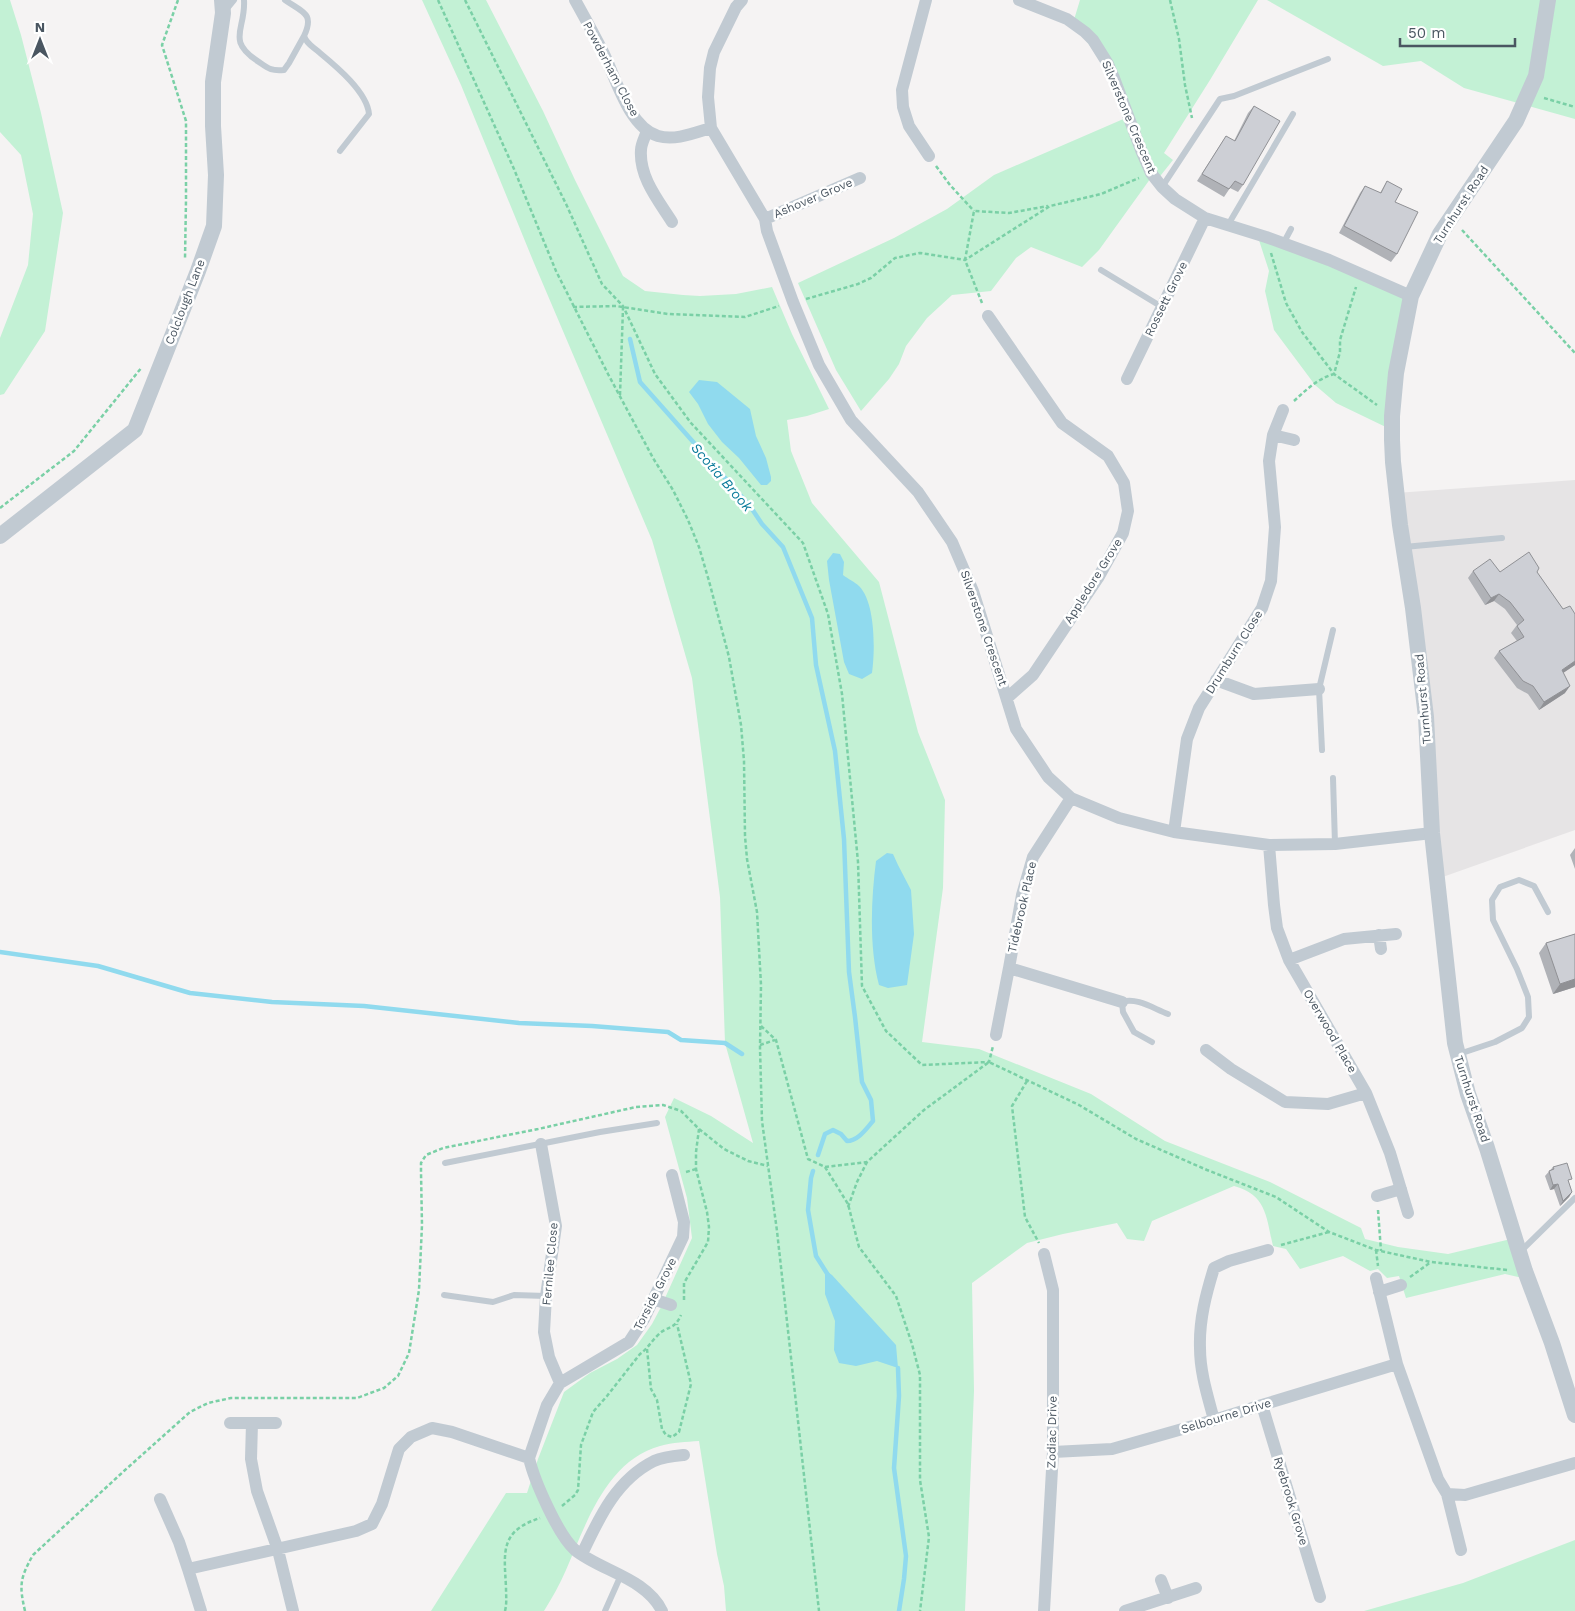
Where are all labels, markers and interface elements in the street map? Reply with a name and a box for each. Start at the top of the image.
north arrow [15,15,65,65]
scale bar [1400,15,1515,47]
text: N [35,19,45,35]
street label: Powderham Close [580,19,642,119]
text: 50 m [1408,24,1445,42]
street label: Silverstone Crescent [1099,58,1159,176]
street label: Turnhurst Road [1431,163,1491,247]
street label: Ashover Grove [771,175,855,221]
street label: Colclough Lane [162,257,208,347]
street label: Rossett Grove [1142,259,1190,339]
water label: Scotia Brook [688,439,756,515]
street label: Appledore Grove [1061,536,1125,626]
street label: Silverstone Crescent [958,568,1010,688]
street label: Drumburn Close [1203,608,1265,696]
street label: Turnhurst Road [1412,653,1434,745]
street label: Tidebrook Place [1005,860,1039,954]
street label: Overwood Place [1300,987,1360,1075]
street label: Turnhurst Road [1451,1054,1493,1144]
street label: Fernilee Close [539,1222,561,1306]
street label: Torside Grove [631,1255,679,1333]
street label: Zodiac Drive [1044,1395,1060,1468]
street label: Selbourne Drive [1179,1396,1273,1436]
street label: Ryebrook Grove [1271,1455,1311,1547]

